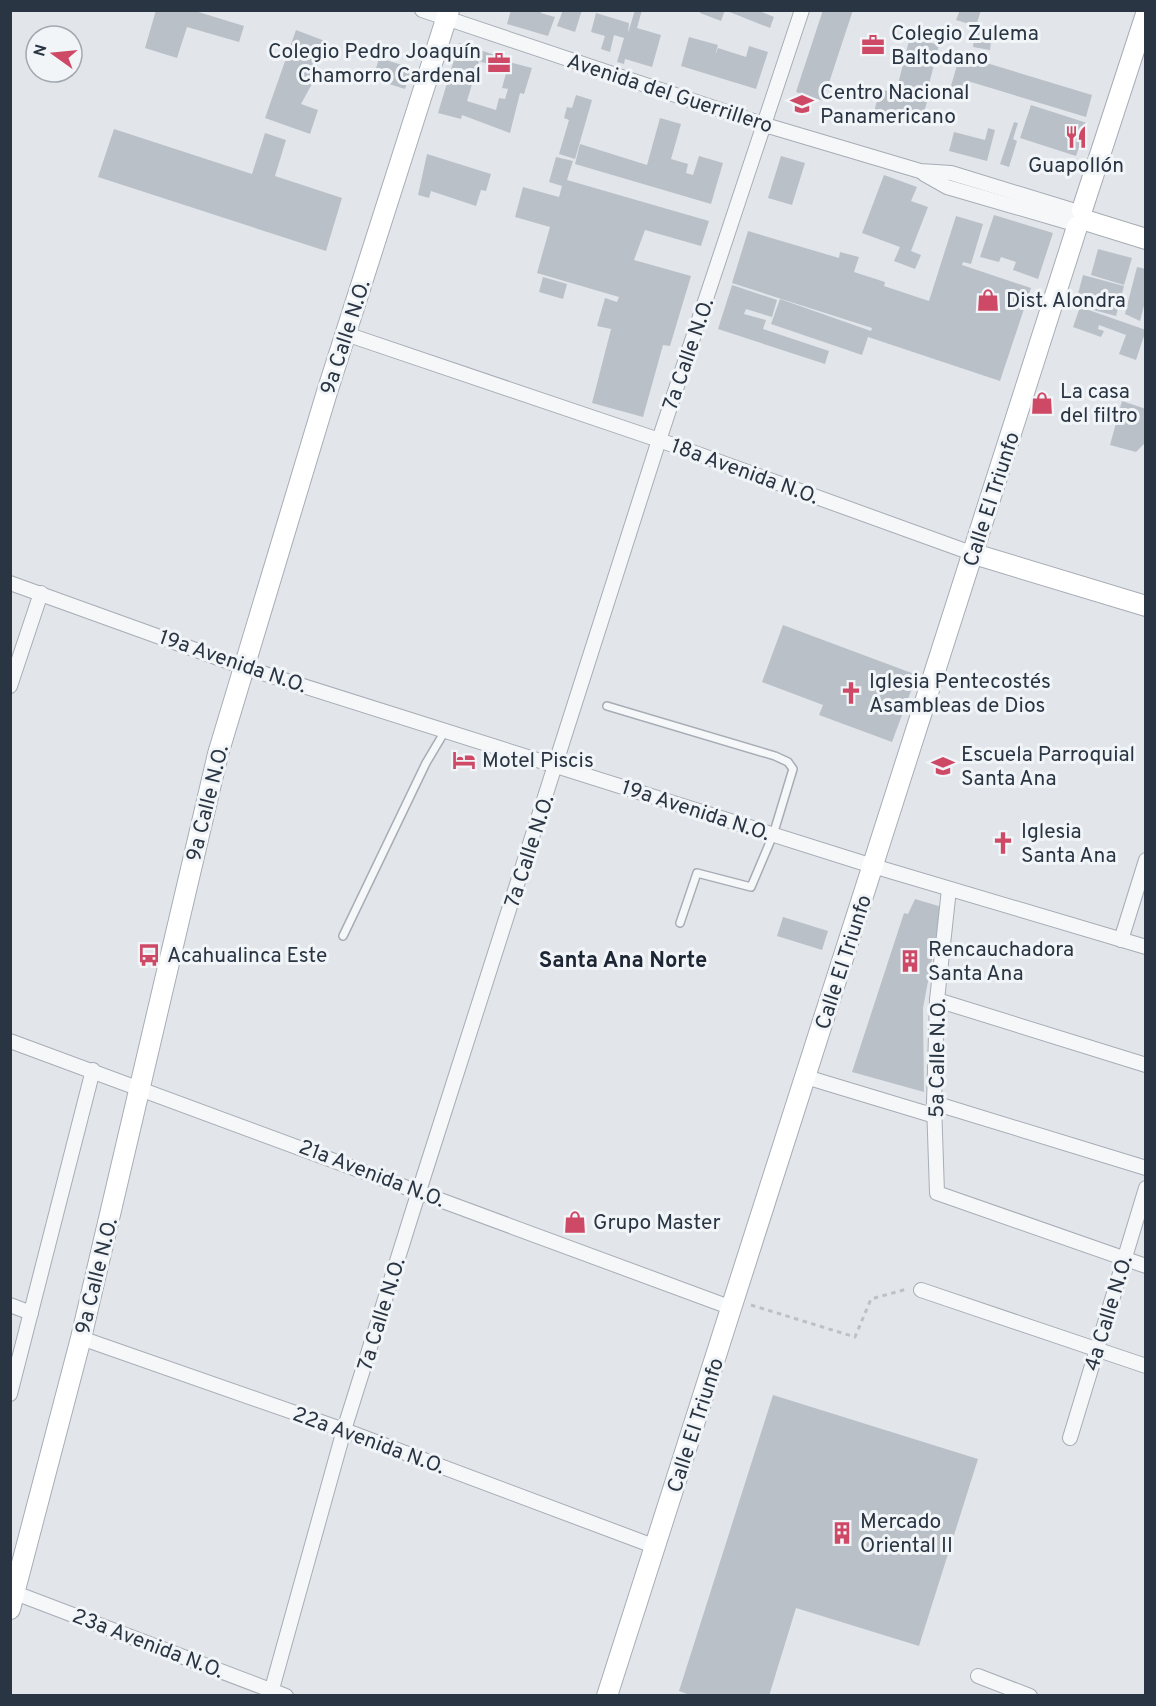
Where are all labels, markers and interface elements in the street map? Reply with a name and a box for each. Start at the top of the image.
place label: Colegio Zulema Baltodano [891,21,1039,72]
north arrow [24,24,84,84]
office icon: Colegio Zulema Baltodano [860,32,886,58]
place label: Colegio Pedro Joaquín Chamorro Cardenal [268,39,481,90]
text: N [30,42,53,59]
street label: Avenida del Guerrillero [563,48,776,140]
office icon: Colegio Pedro Joaquín Chamorro Cardenal [486,50,512,76]
place label: Centro Nacional Panamericano [820,80,970,131]
school or university icon: Centro Nacional Panamericano [789,91,815,117]
restaurant icon: Guapollón [1063,124,1089,150]
place label: Guapollón [1028,153,1124,180]
street label: 9a Calle N.O. [315,277,378,398]
shop icon: Dist. Alondra [975,287,1001,313]
place label: Dist. Alondra [1006,288,1126,315]
street label: 7a Calle N.O. [658,295,721,414]
place label: La casa del filtro [1060,379,1138,430]
shop icon: La casa del filtro [1029,390,1055,416]
street label: Calle El Triunfo [958,429,1027,570]
street label: 18a Avenida N.O. [667,433,822,512]
street label: 19a Avenida N.O. [155,625,310,700]
place label: Iglesia Pentecostés Asambleas de Dios [869,669,1051,720]
church icon: Iglesia Pentecostés Asambleas de Dios [838,680,864,706]
street label: 9a Calle N.O. [181,742,236,864]
place label: Escuela Parroquial Santa Ana [961,742,1135,793]
hotel icon: Motel Piscis [451,747,477,773]
place label: Motel Piscis [482,748,594,775]
school or university icon: Escuela Parroquial Santa Ana [930,753,956,779]
street label: 19a Avenida N.O. [618,775,773,848]
street label: 7a Calle N.O. [500,792,561,911]
place label: Iglesia Santa Ana [1021,819,1117,870]
church icon: Iglesia Santa Ana [990,830,1016,856]
street label: Calle El Triunfo [810,892,879,1033]
place label: Rencauchadora Santa Ana [928,937,1074,988]
bus stop icon: Acahualinca Este [136,942,162,968]
place label: Acahualinca Este [167,943,327,970]
district label: Santa Ana Norte [539,948,707,975]
building icon: Rencauchadora Santa Ana [897,948,923,974]
street label: 5a Calle N.O. [924,998,953,1118]
street label: 21a Avenida N.O. [295,1134,448,1215]
shop icon: Grupo Master [562,1209,588,1235]
place label: Grupo Master [593,1210,721,1237]
street label: 9a Calle N.O. [70,1215,125,1337]
street label: 4a Calle N.O. [1079,1252,1140,1375]
street label: 7a Calle N.O. [352,1255,412,1374]
street label: Calle El Triunfo [662,1355,731,1496]
street label: 22a Avenida N.O. [289,1401,448,1481]
place label: Mercado Oriental II [860,1509,953,1560]
building icon: Mercado Oriental II [829,1520,855,1546]
street label: 23a Avenida N.O. [68,1603,227,1686]

